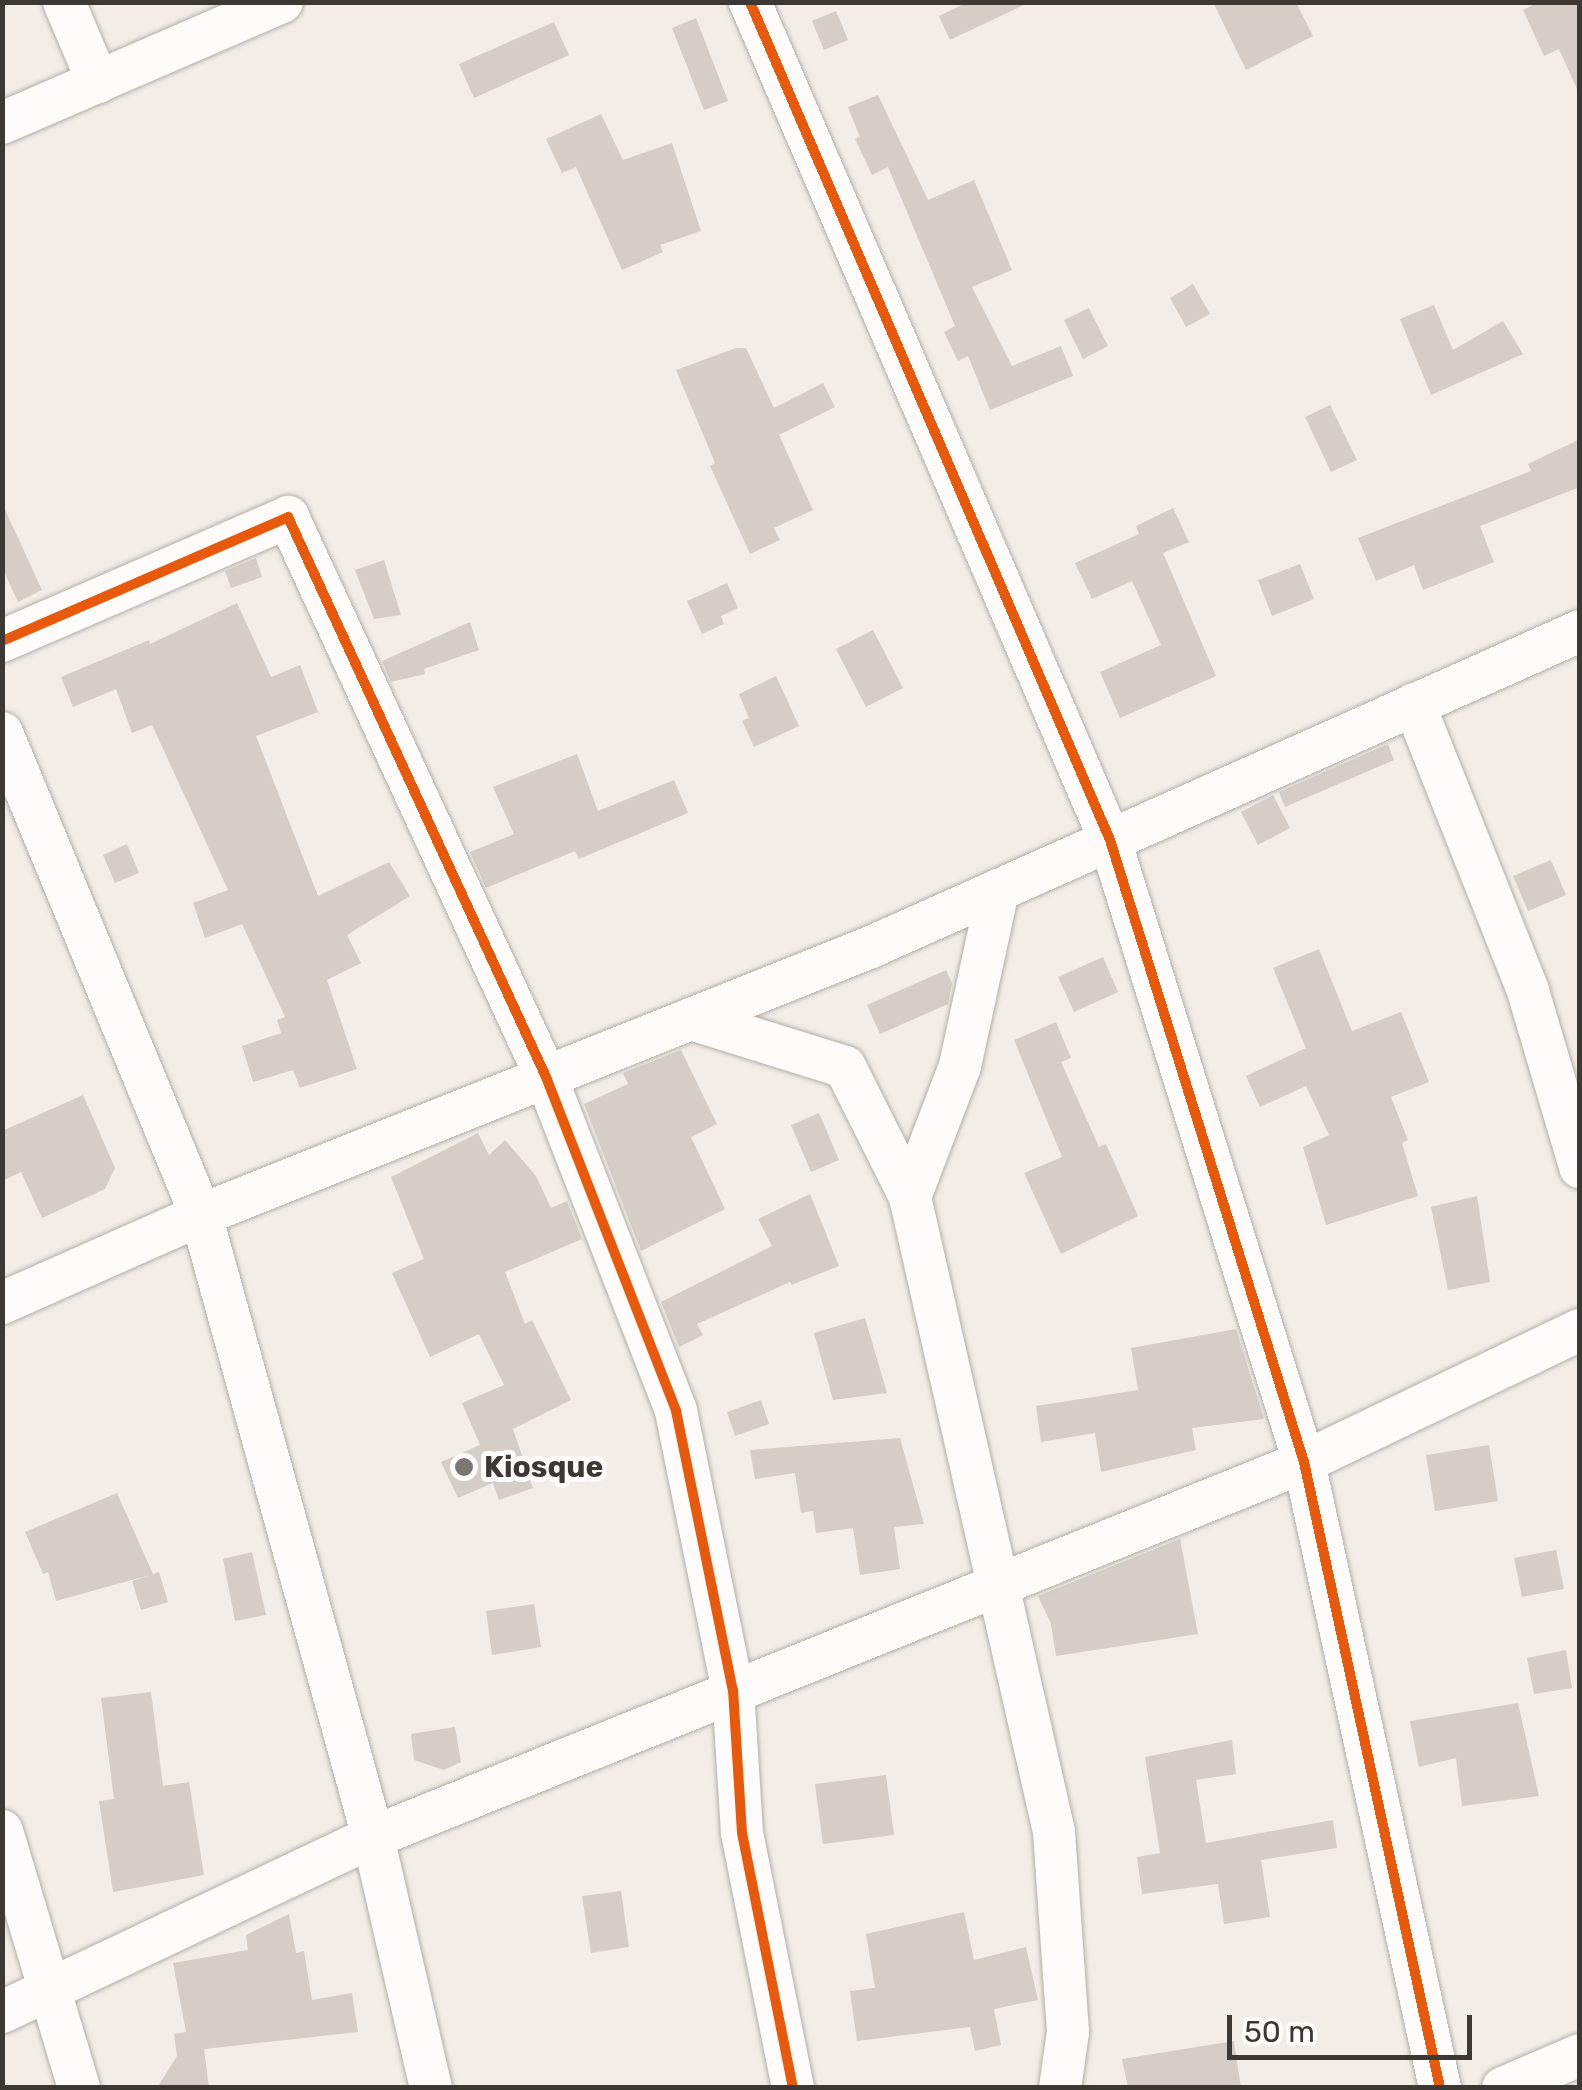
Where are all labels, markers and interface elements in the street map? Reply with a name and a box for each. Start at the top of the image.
place label: Kiosque [484,1449,603,1485]
marker: Kiosque [453,1456,475,1478]
scale bar [1232,1995,1477,2057]
text: 50 m [1244,2014,1315,2050]

